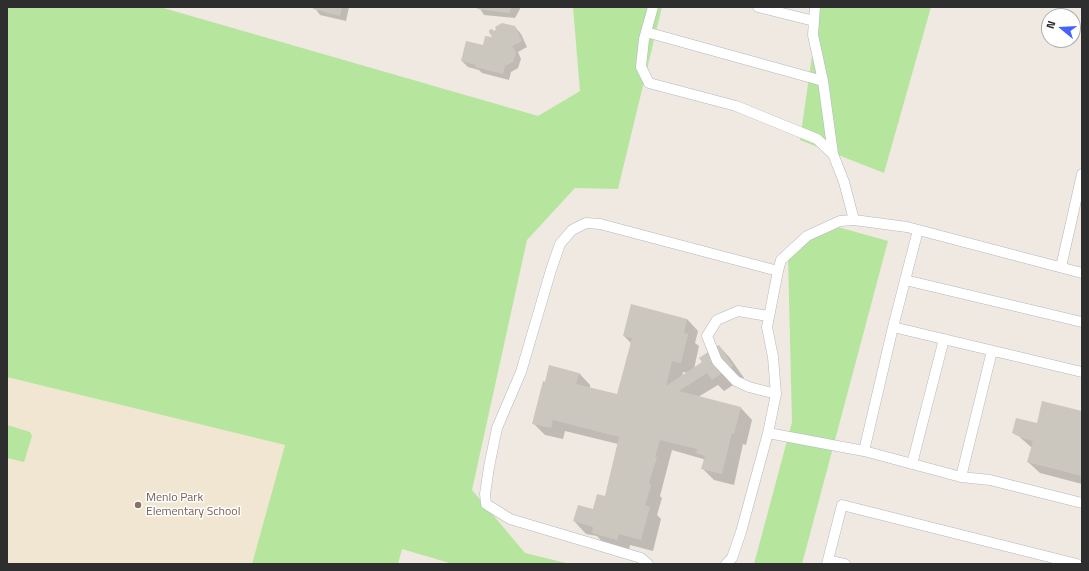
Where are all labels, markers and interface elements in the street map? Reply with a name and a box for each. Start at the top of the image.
north arrow [1041,8,1081,48]
text: N [1042,19,1059,31]
place label: Menlo Park Elementary School [146,491,240,519]
marker: Menlo Park Elementary School [133,500,143,510]

